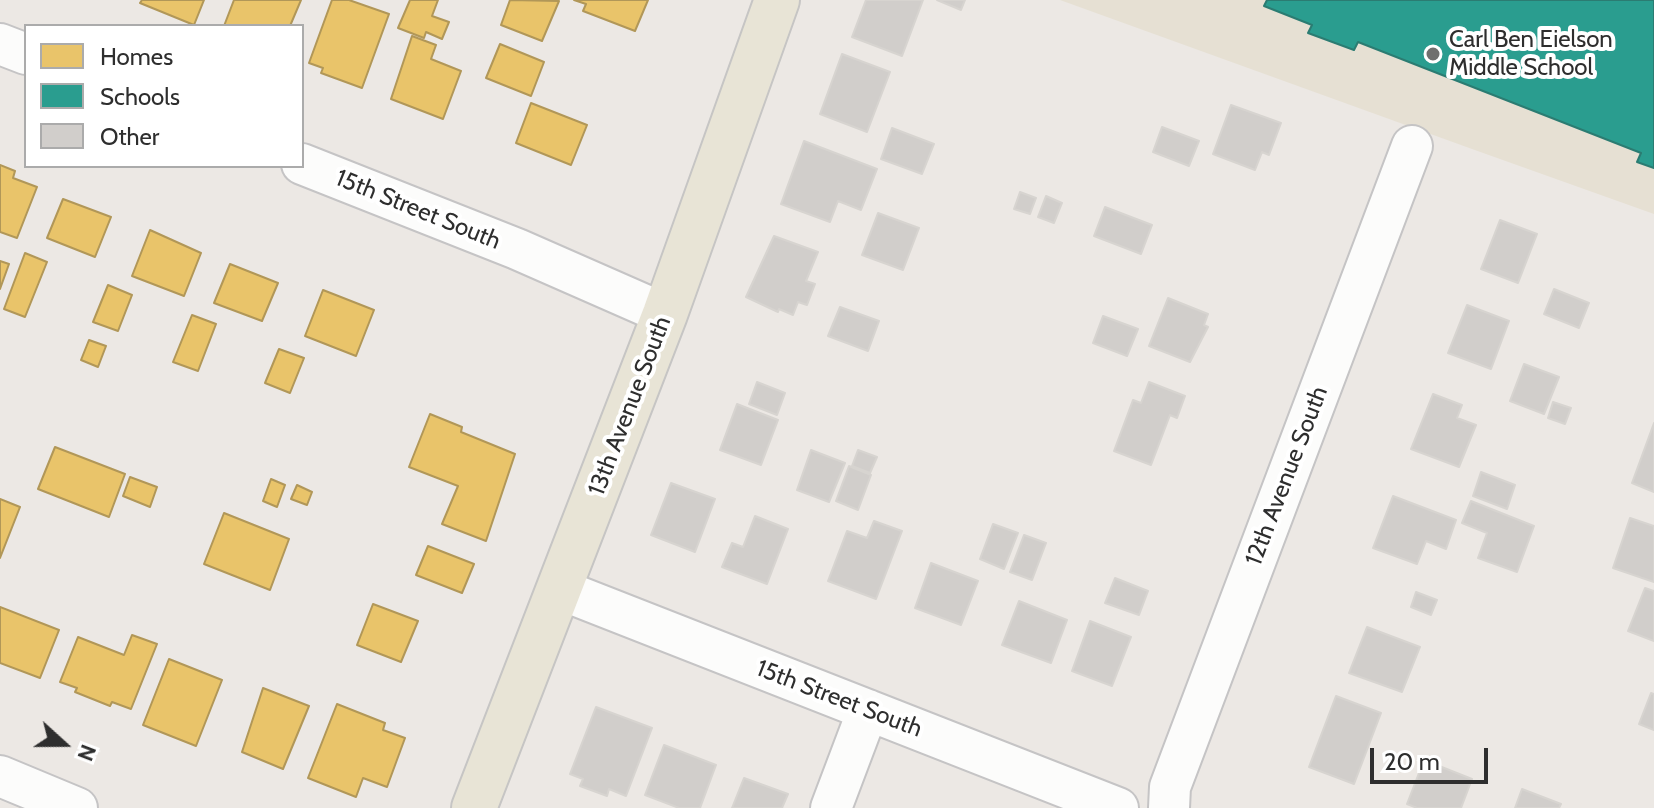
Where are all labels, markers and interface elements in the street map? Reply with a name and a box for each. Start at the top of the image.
legend [24,24,304,168]
place label: Carl Ben Eielson Middle School [1449,26,1613,82]
text: Homes [100,42,173,71]
marker: Carl Ben Eielson Middle School [1424,45,1442,63]
text: Schools [100,82,180,111]
text: Other [100,122,159,151]
street label: 15th Street South [331,164,505,256]
street label: 13th Avenue South [583,312,677,500]
street label: 12th Avenue South [1240,382,1334,570]
street label: 15th Street South [752,654,926,744]
north arrow [24,704,104,784]
scale bar [1374,732,1492,782]
text: N [71,741,102,765]
text: 20 m [1384,747,1440,776]

